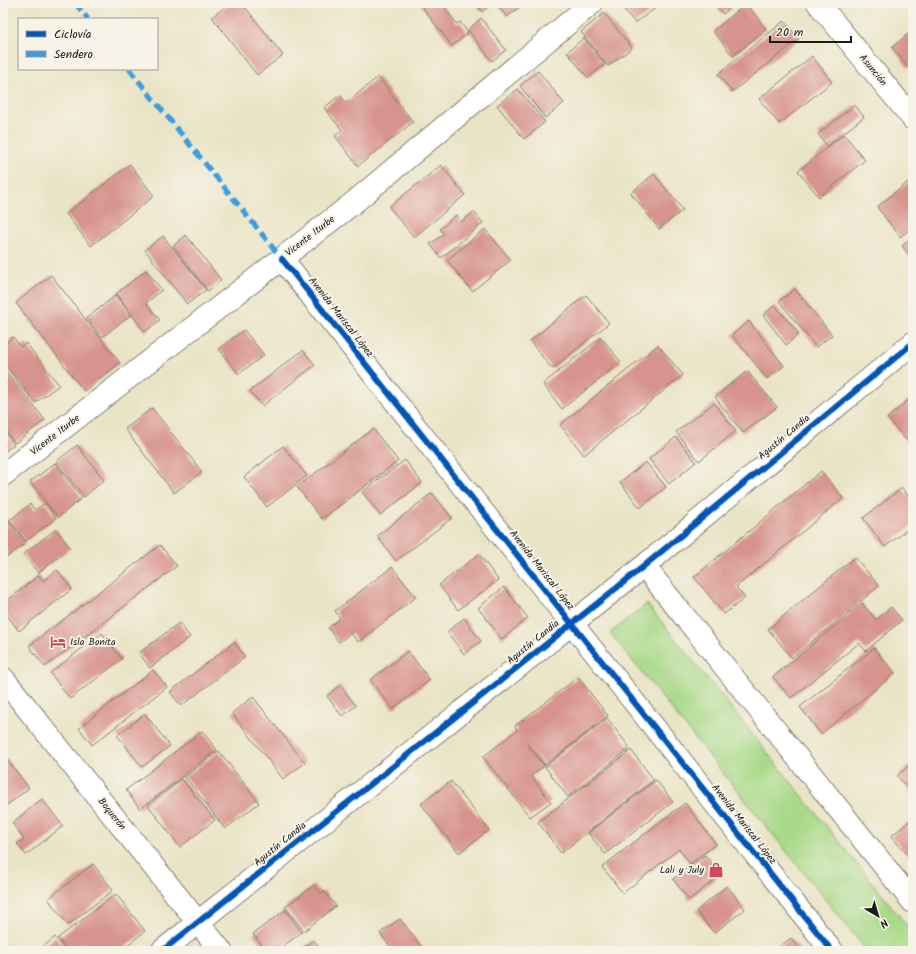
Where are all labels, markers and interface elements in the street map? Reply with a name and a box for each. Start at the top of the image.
legend [18,18,158,70]
scale bar [770,18,851,44]
text: 20 m [776,23,804,42]
text: Ciclovía [54,25,92,44]
text: Sendero [54,45,93,64]
street label: Asunción [855,51,891,89]
street label: Vicente Iturbe [282,211,339,261]
street label: Avenida Mariscal López [305,273,378,361]
street label: Vicente Iturbe [27,410,84,460]
street label: Agustín Candia [755,410,814,464]
street label: Avenida Mariscal López [506,526,579,614]
street label: Agustín Candia [503,616,563,668]
hotel icon: Isla Bonita [49,633,67,651]
place label: Isla Bonita [70,634,116,650]
street label: Avenida Mariscal López [708,780,781,868]
street label: Boquerón [94,794,130,834]
street label: Agustín Candia [250,818,310,870]
shop icon: Lali y July [707,861,725,879]
place label: Lali y July [660,862,704,878]
north arrow [858,896,898,936]
text: N [875,914,892,932]

